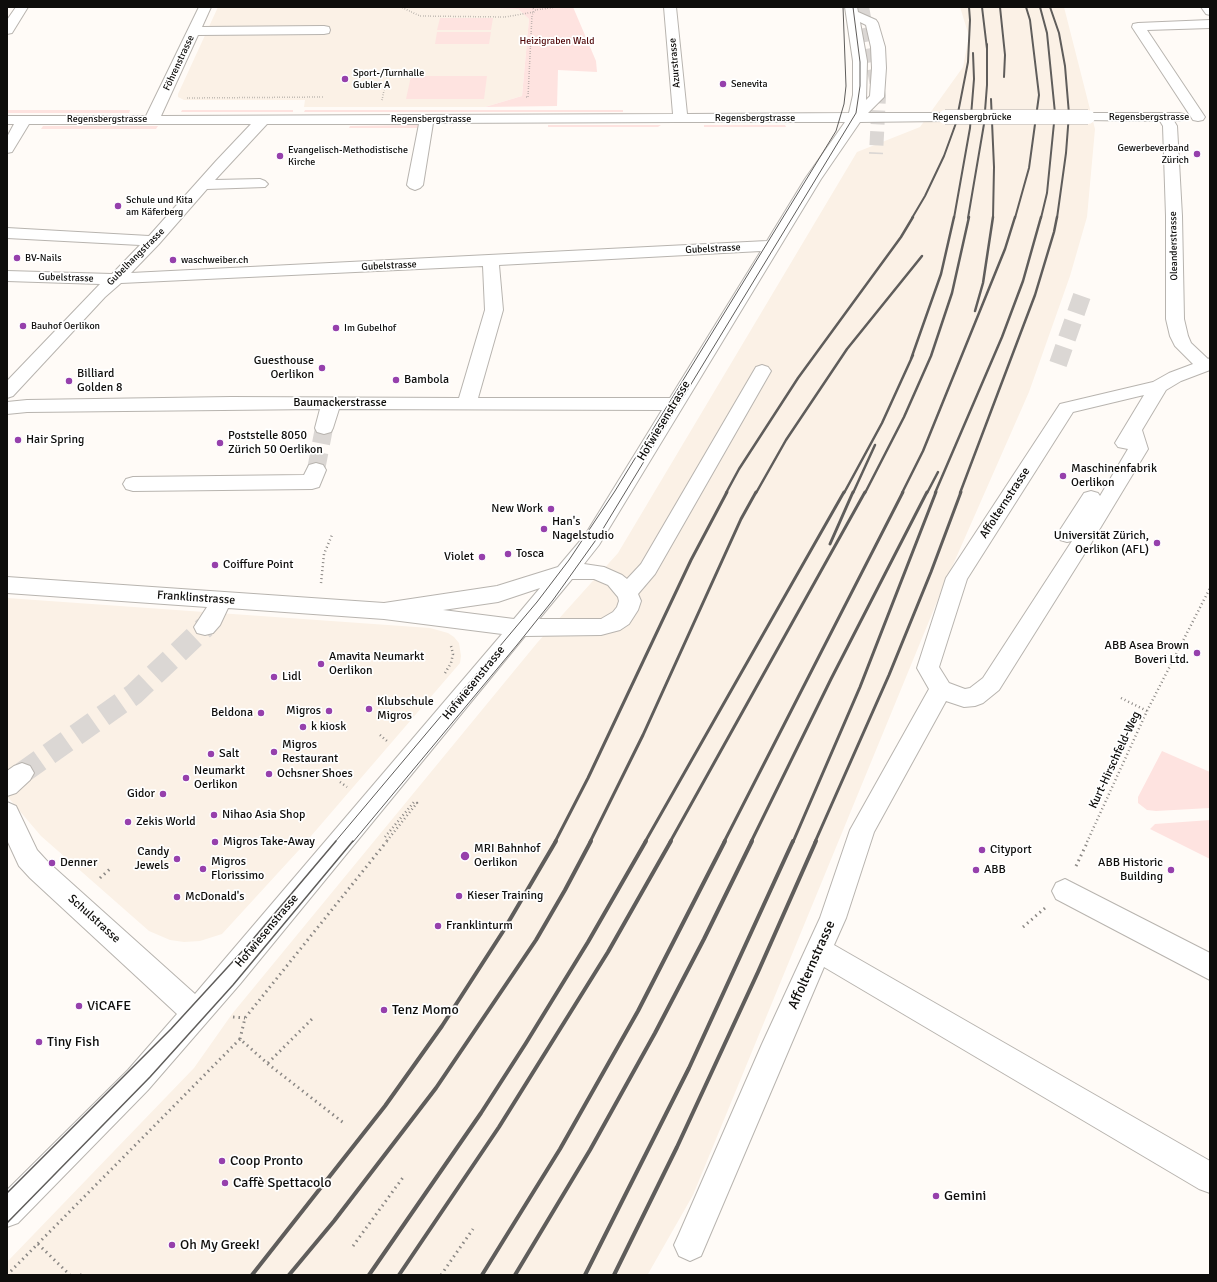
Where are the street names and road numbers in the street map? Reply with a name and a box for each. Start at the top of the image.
street label: Föhrenstrasse [161,33,197,93]
street label: Azurstrasse [667,38,683,88]
street label: Regensbergbrücke [932,111,1012,123]
street label: Regensbergstrasse [1109,111,1189,123]
street label: Regensbergstrasse [715,112,795,124]
street label: Regensbergstrasse [67,113,147,125]
street label: Regensbergstrasse [391,113,471,125]
street label: Oleanderstrasse [1167,211,1181,281]
street label: Gubelhangstrasse [105,226,167,288]
street label: Gubelstrasse [685,242,741,256]
street label: Gubelstrasse [361,259,417,273]
street label: Gubelstrasse [38,271,94,285]
street label: Hofwiesenstrasse [634,378,694,464]
street label: Baumackerstrasse [293,396,387,410]
street label: Affolternstrasse [977,465,1033,541]
street label: Franklinstrasse [156,588,236,608]
street label: Hofwiesenstrasse [440,643,508,723]
street label: Kurt-Hirschfeld-Weg [1086,709,1144,811]
street label: Schulstrasse [65,892,123,946]
street label: Hofwiesenstrasse [232,892,302,970]
street label: Affolternstrasse [785,918,839,1012]

